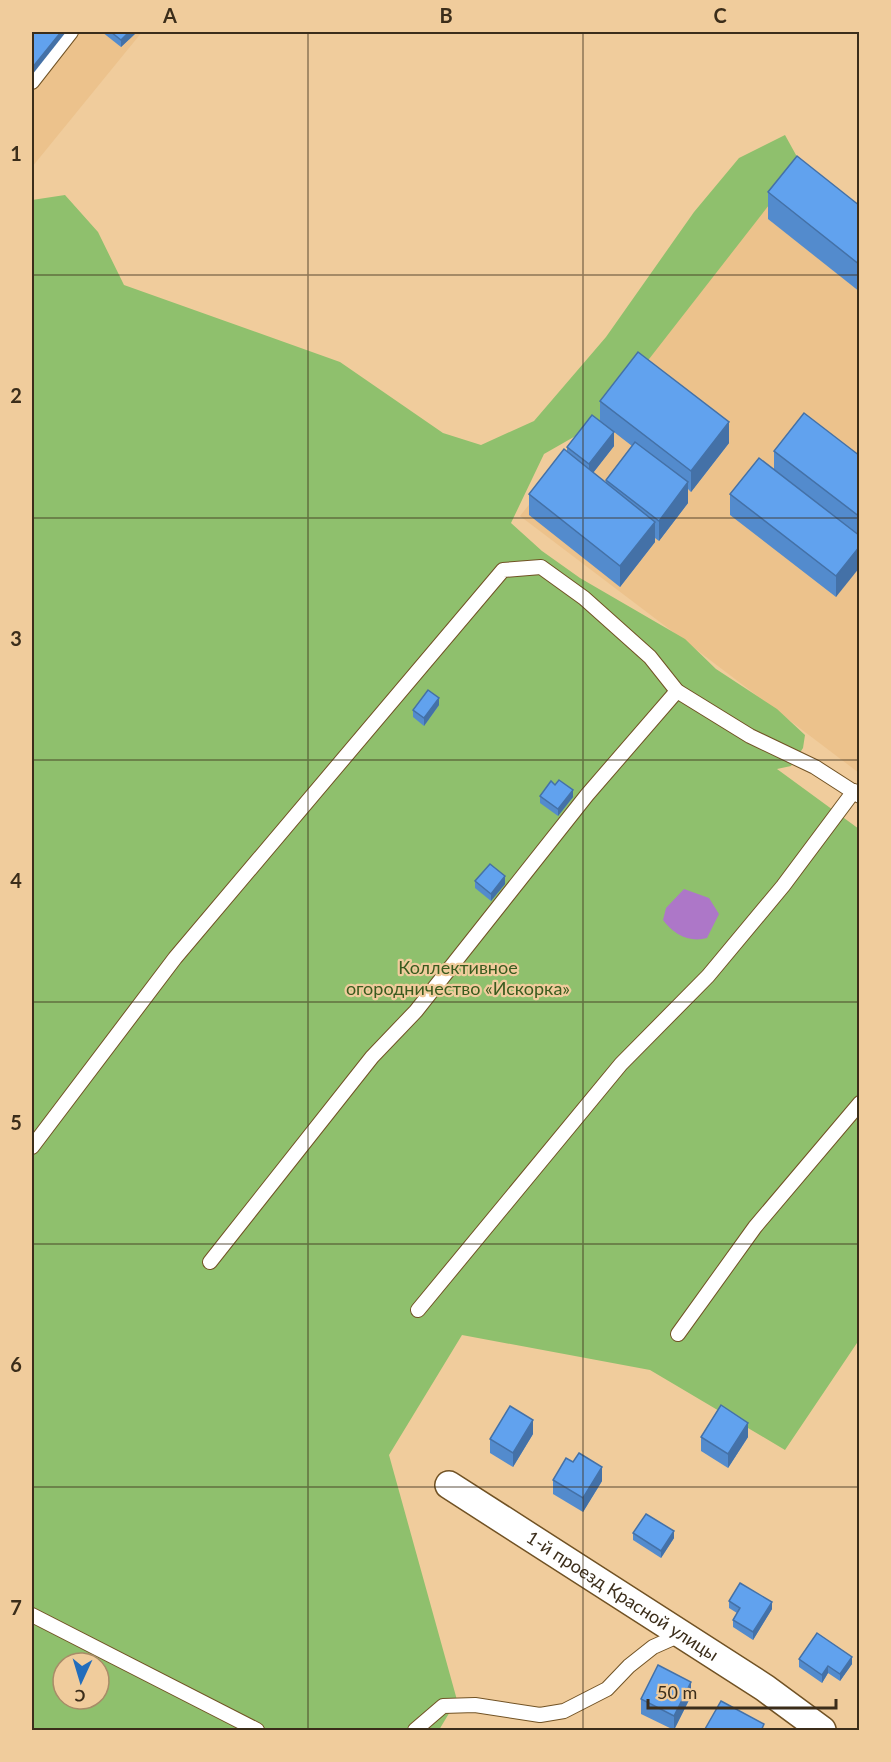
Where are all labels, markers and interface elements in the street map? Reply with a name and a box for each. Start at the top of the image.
text: A [162,3,177,27]
text: B [439,3,453,27]
text: C [713,3,727,27]
text: 1 [10,141,22,165]
text: 2 [10,383,22,407]
text: 3 [10,626,22,650]
text: 4 [10,868,22,892]
park label: Коллективное огородничество «Искорка» [346,956,570,999]
text: 5 [10,1110,22,1134]
text: 6 [10,1352,22,1376]
street label: 1-й проезд Красной улицы [523,1526,723,1665]
text: 7 [10,1595,22,1619]
north arrow [51,1651,111,1711]
scale bar [648,1672,836,1710]
text: 50 m [657,1681,697,1703]
text: С [74,1687,86,1706]

